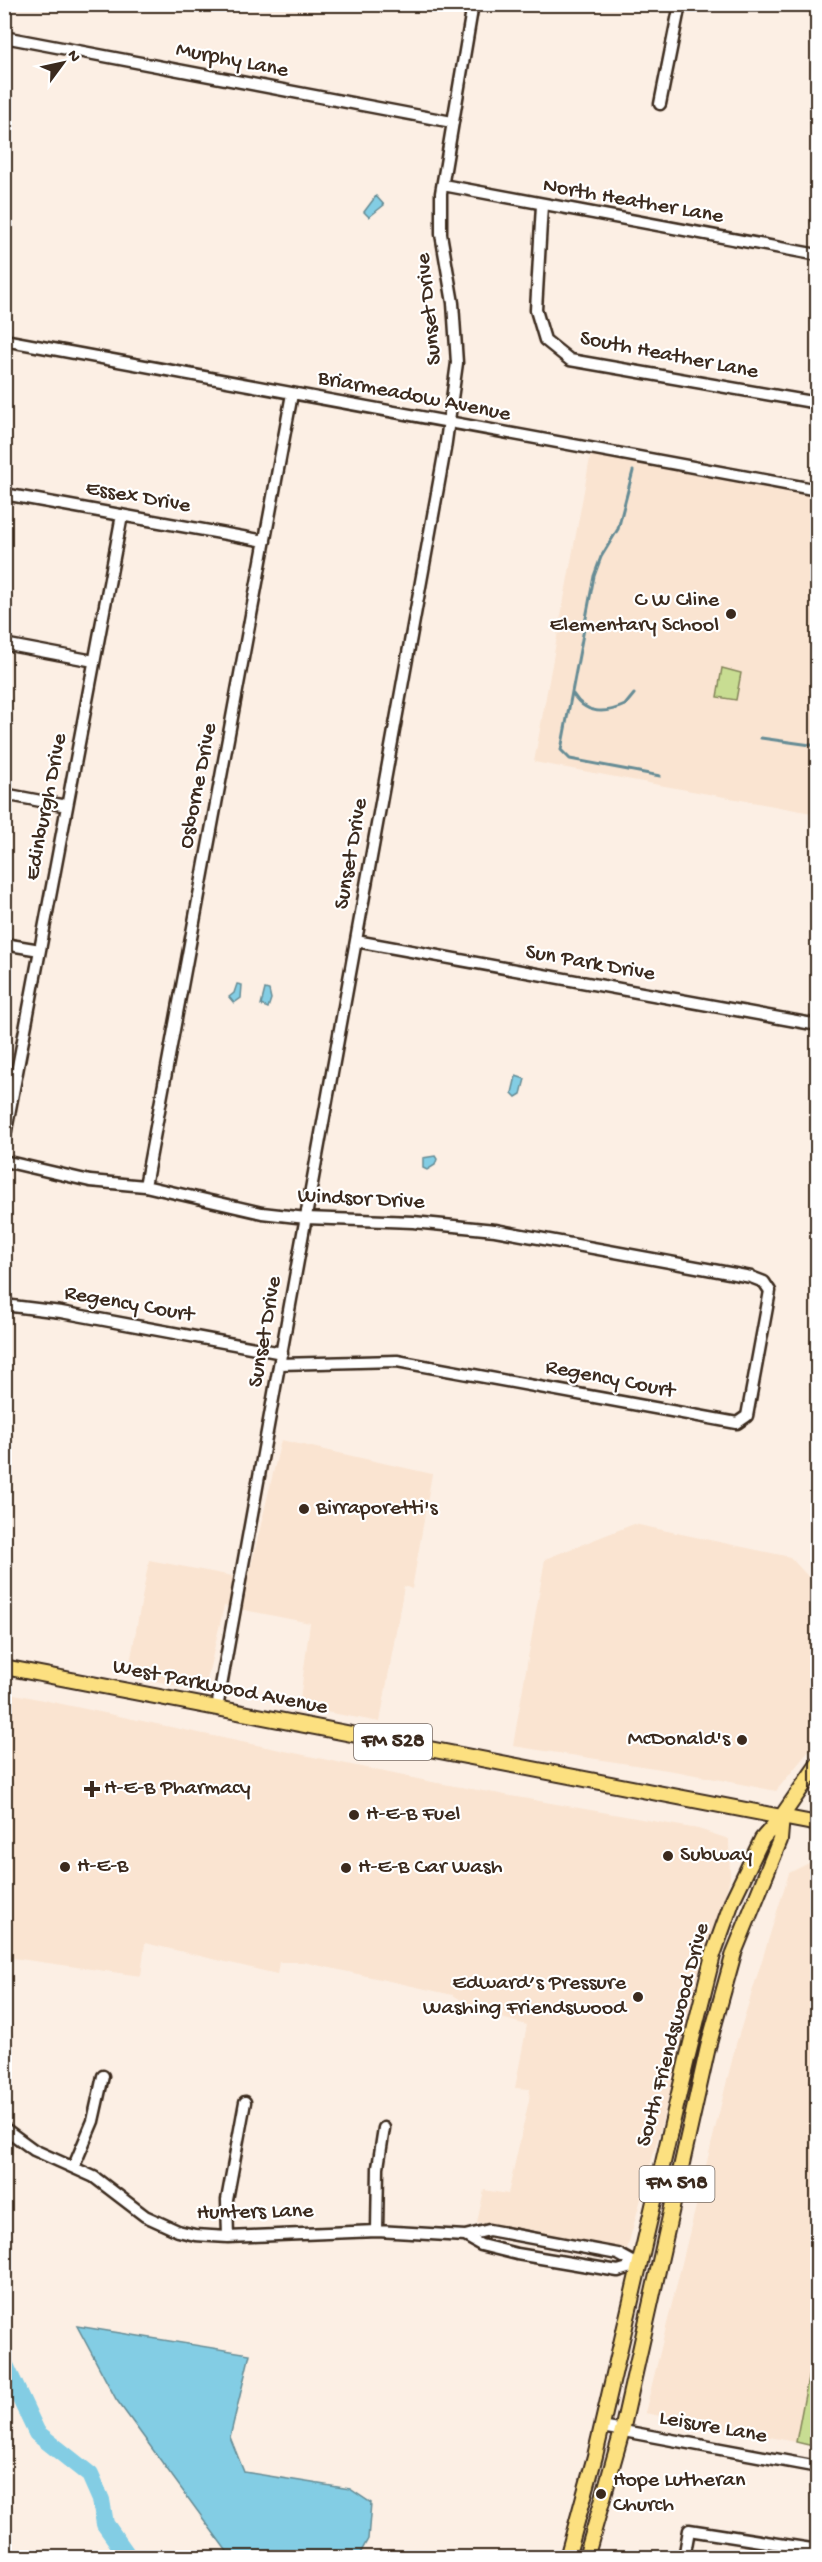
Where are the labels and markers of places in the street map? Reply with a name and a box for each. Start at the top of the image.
place label: C W Cline Elementary School [549,588,720,639]
marker: C W Cline Elementary School [724,607,738,621]
place label: Birraporetti's [315,1496,439,1522]
marker: Birraporetti's [297,1502,311,1516]
place label: McDonald's [627,1727,731,1753]
marker: McDonald's [735,1733,749,1747]
place label: H-E-B Pharmacy [104,1776,251,1802]
marker: H-E-B Pharmacy [85,1782,99,1796]
place label: H-E-B Fuel [366,1802,460,1828]
marker: H-E-B Fuel [347,1808,361,1822]
place label: Subway [680,1843,752,1869]
marker: Subway [661,1849,675,1863]
place label: H-E-B [77,1854,129,1880]
place label: H-E-B Car Wash [358,1855,503,1881]
marker: H-E-B [58,1860,72,1874]
marker: H-E-B Car Wash [339,1861,353,1875]
place label: Edward’s Pressure Washing Friendswood [423,1971,628,2022]
marker: Edward’s Pressure Washing Friendswood [631,1990,645,2004]
place label: Hope Lutheran Church [613,2468,746,2519]
marker: Hope Lutheran Church [594,2487,608,2501]

